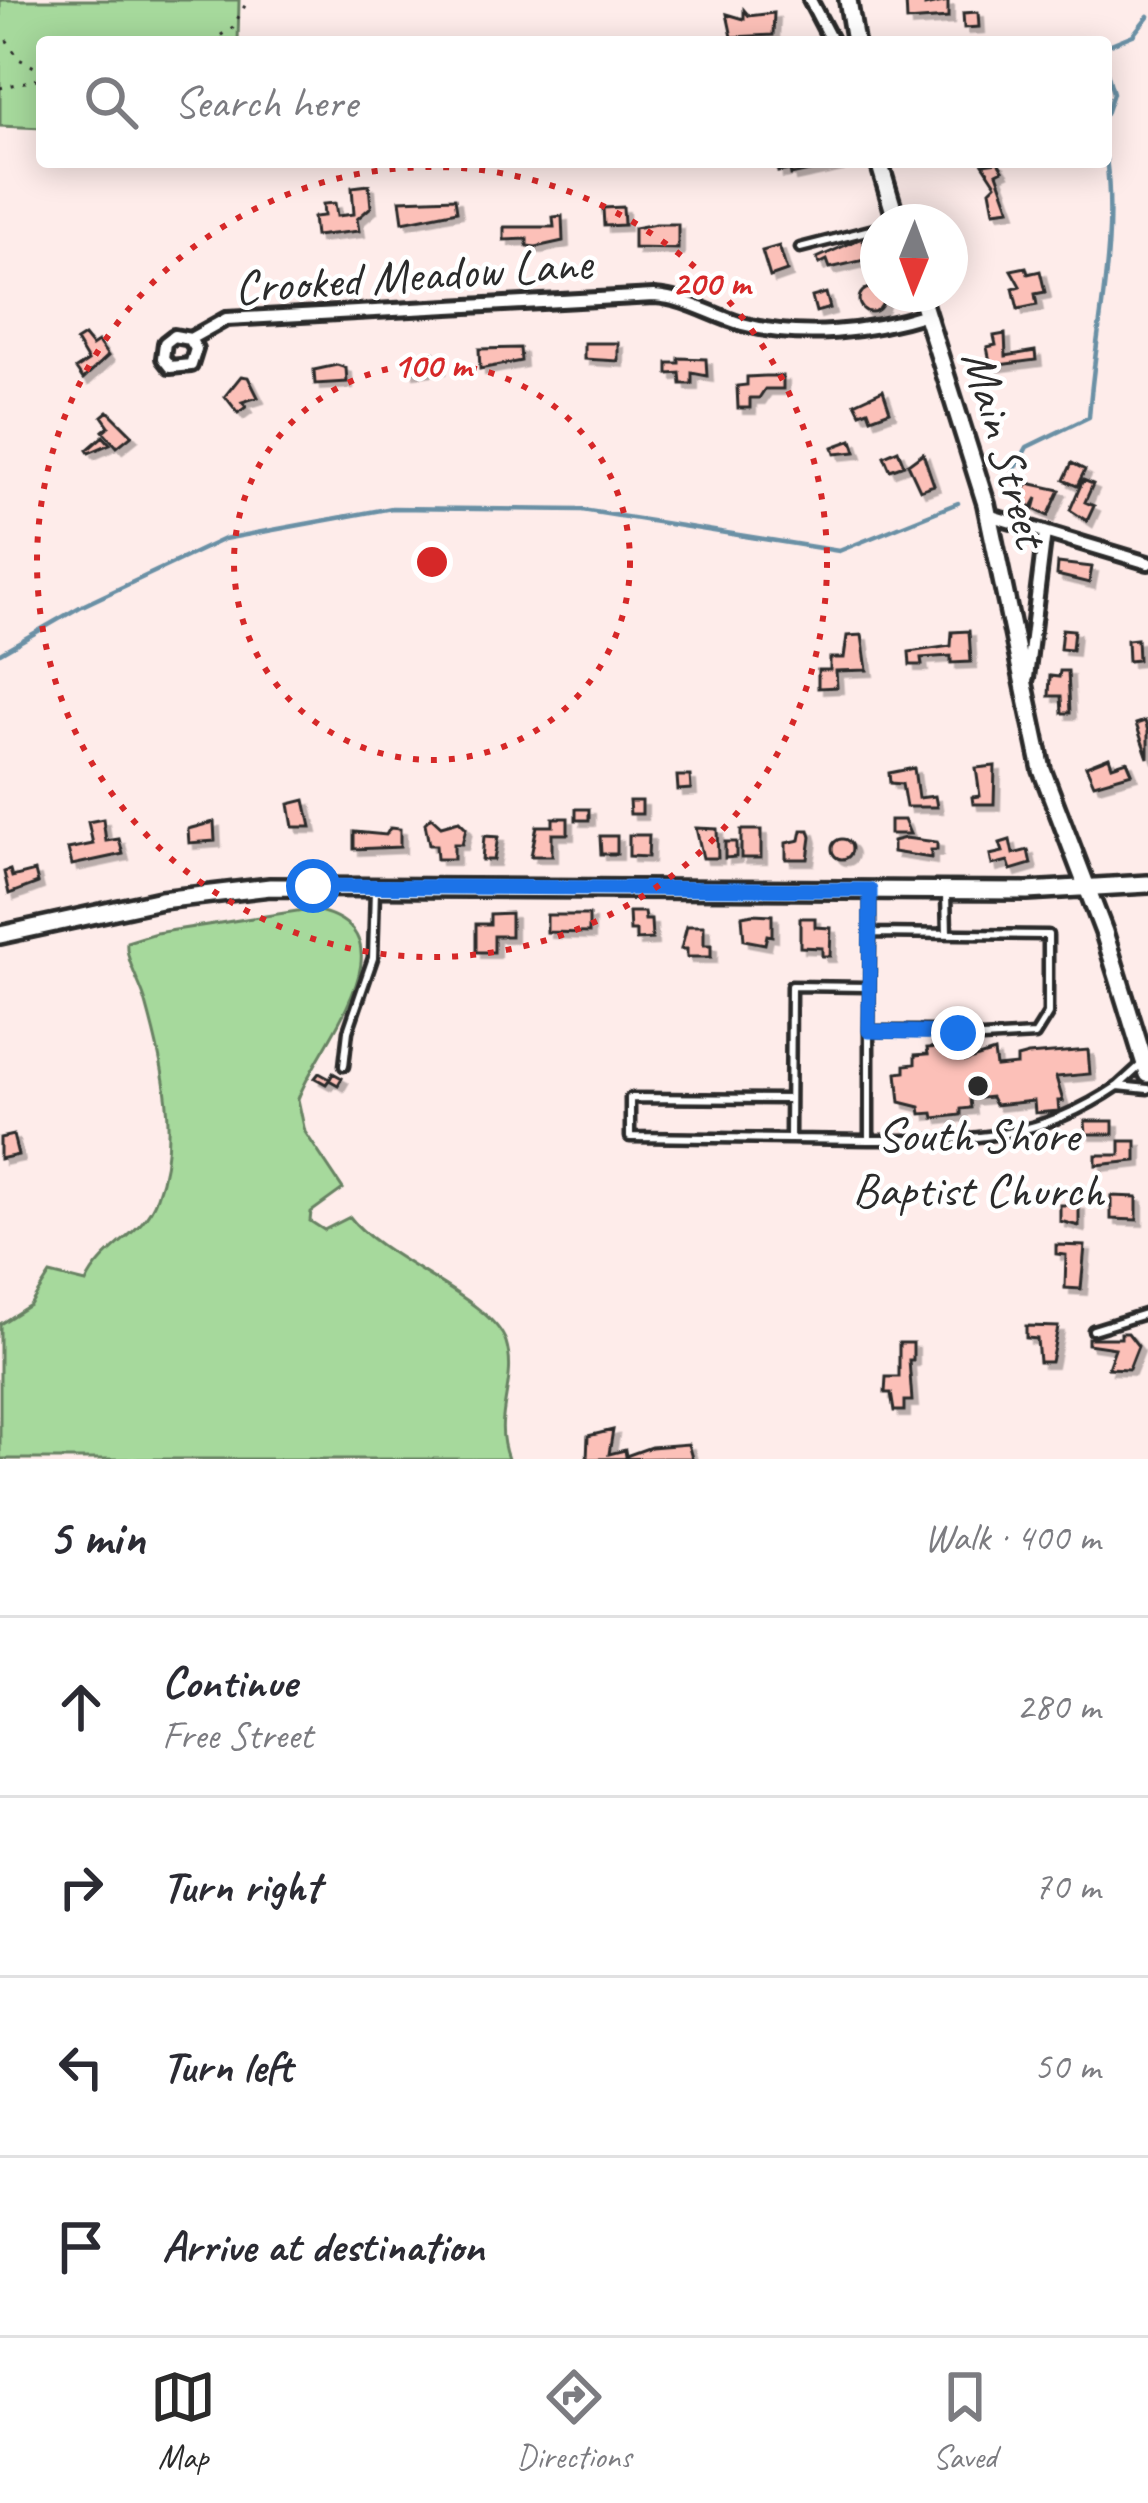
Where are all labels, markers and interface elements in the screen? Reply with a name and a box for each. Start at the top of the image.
search box [36,36,1112,168]
icon: search [78,69,144,135]
text: Search here [174,74,357,131]
north arrow [860,204,968,312]
street label: Crooked Meadow Lane [233,232,597,317]
text: 200 m [672,260,753,306]
text: 100 m [393,342,474,388]
street label: Main Street [948,343,1063,557]
centre of rings [411,541,453,583]
route start [286,859,340,913]
route end [931,1006,985,1060]
marker: South Shore Baptist Church [965,1073,991,1099]
place label: South Shore Baptist Church [852,1105,1106,1220]
text: 5 min [48,1505,145,1569]
text: Walk · 400 m [924,1513,1100,1562]
text: Continue [162,1654,296,1711]
icon: ahead [48,1674,114,1740]
text: 280 m [1016,1682,1100,1731]
text: Free Street [162,1711,312,1760]
icon: right [48,1854,114,1920]
text: Turn right [162,1858,320,1915]
text: 70 m [1034,1862,1100,1911]
icon: left [48,2034,114,2100]
text: Turn left [162,2038,292,2095]
text: 50 m [1034,2042,1100,2091]
icon: arrive [48,2214,114,2280]
text: Arrive at destination [162,2218,484,2275]
tab: Map [150,2364,216,2478]
tab: Directions [517,2364,631,2478]
tab: Saved [932,2364,998,2478]

